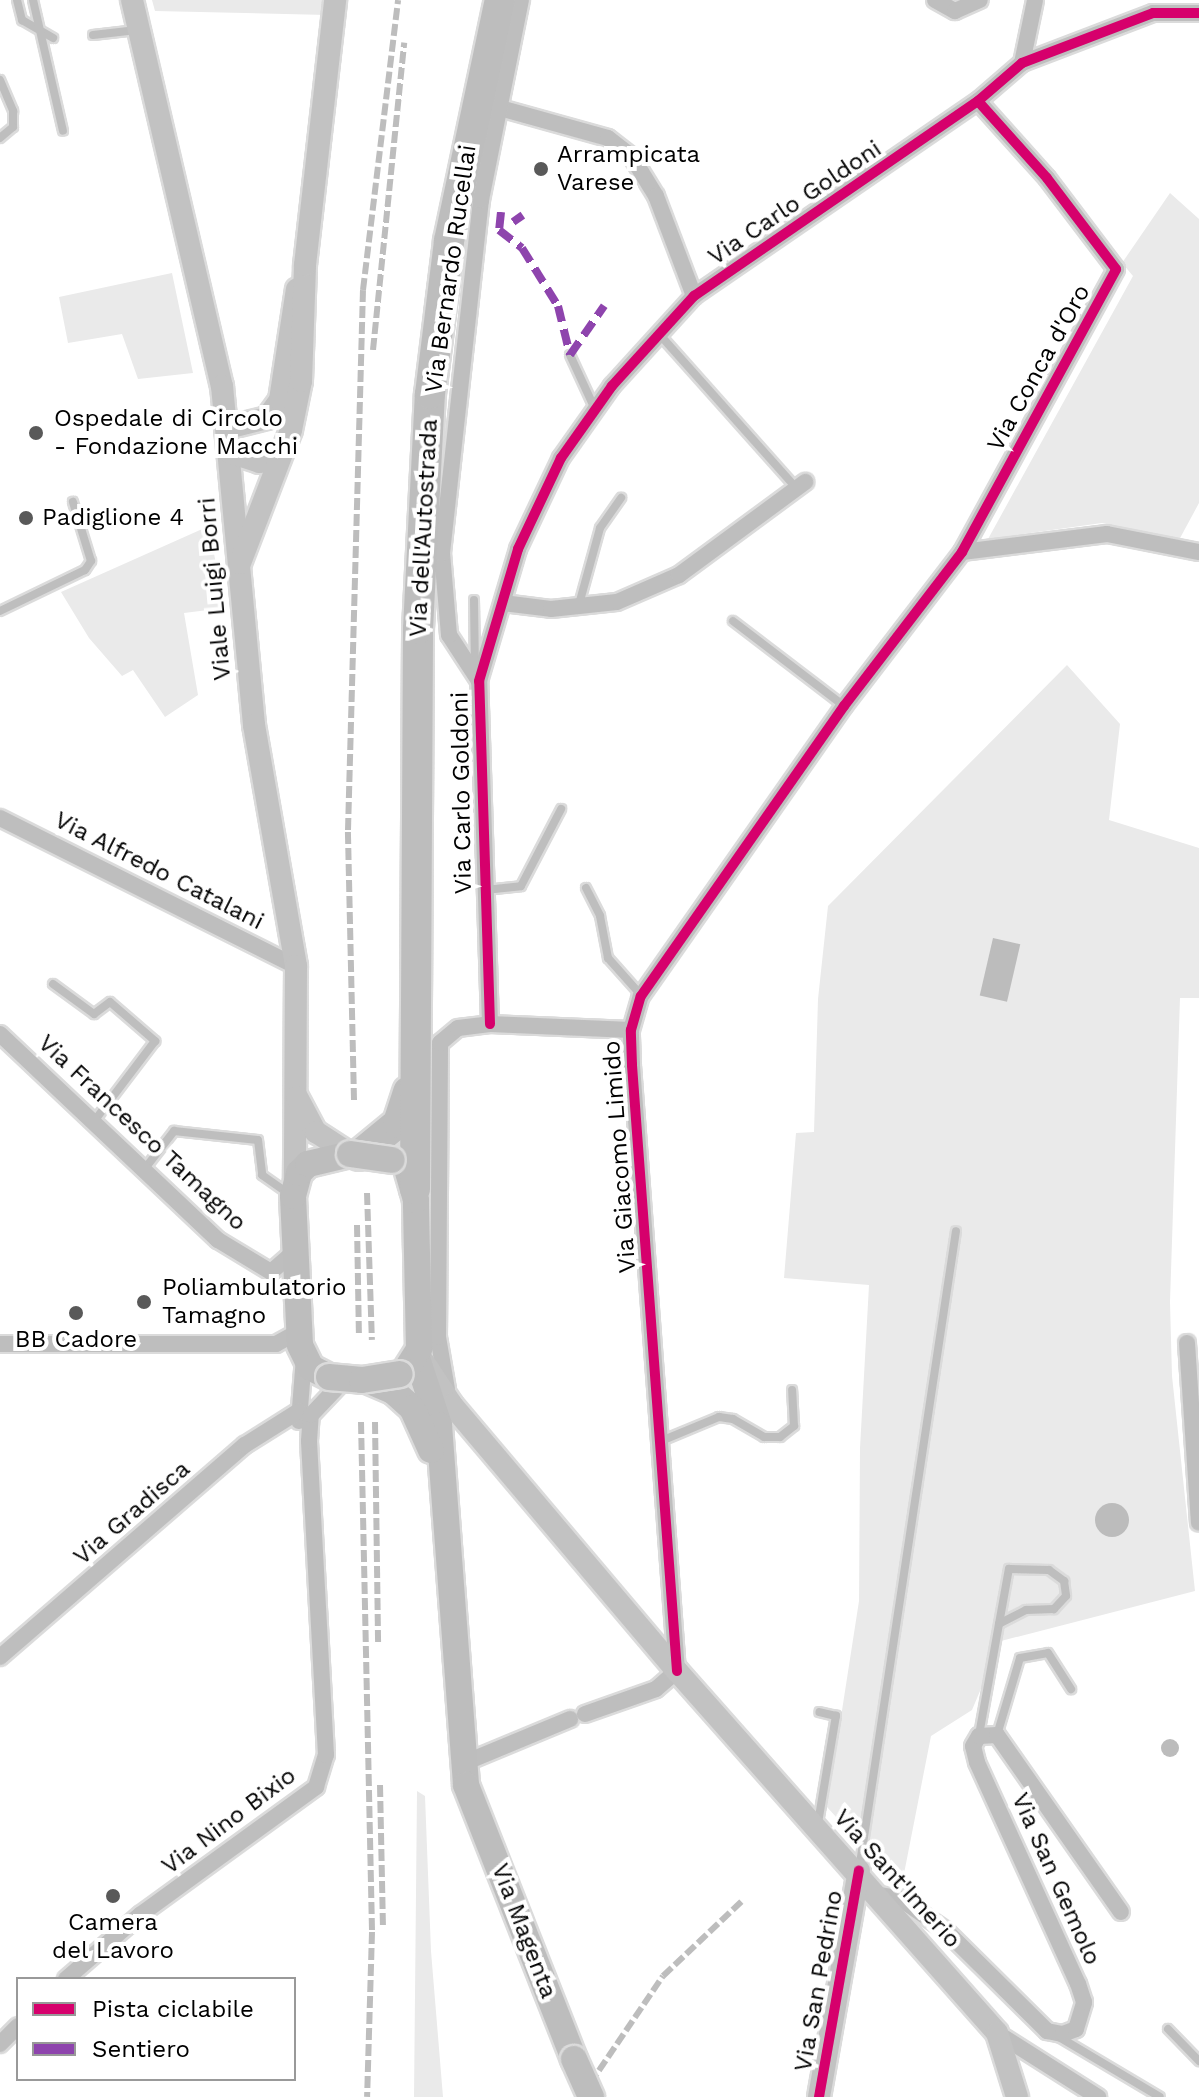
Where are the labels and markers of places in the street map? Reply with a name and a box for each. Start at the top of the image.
place label: Arrampicata Varese [557,141,700,197]
marker: Arrampicata Varese [532,160,550,178]
place label: Ospedale di Circolo - Fondazione Macchi [54,405,298,461]
marker: Ospedale di Circolo - Fondazione Macchi [25,422,47,444]
place label: Padiglione 4 [42,504,184,532]
marker: Padiglione 4 [17,509,35,527]
place label: Poliambulatorio Tamagno [162,1274,346,1330]
marker: Poliambulatorio Tamagno [133,1291,155,1313]
marker: BB Cadore [67,1304,85,1322]
place label: BB Cadore [15,1326,137,1354]
marker: Camera del Lavoro [104,1887,122,1905]
place label: Camera del Lavoro [52,1909,174,1965]

